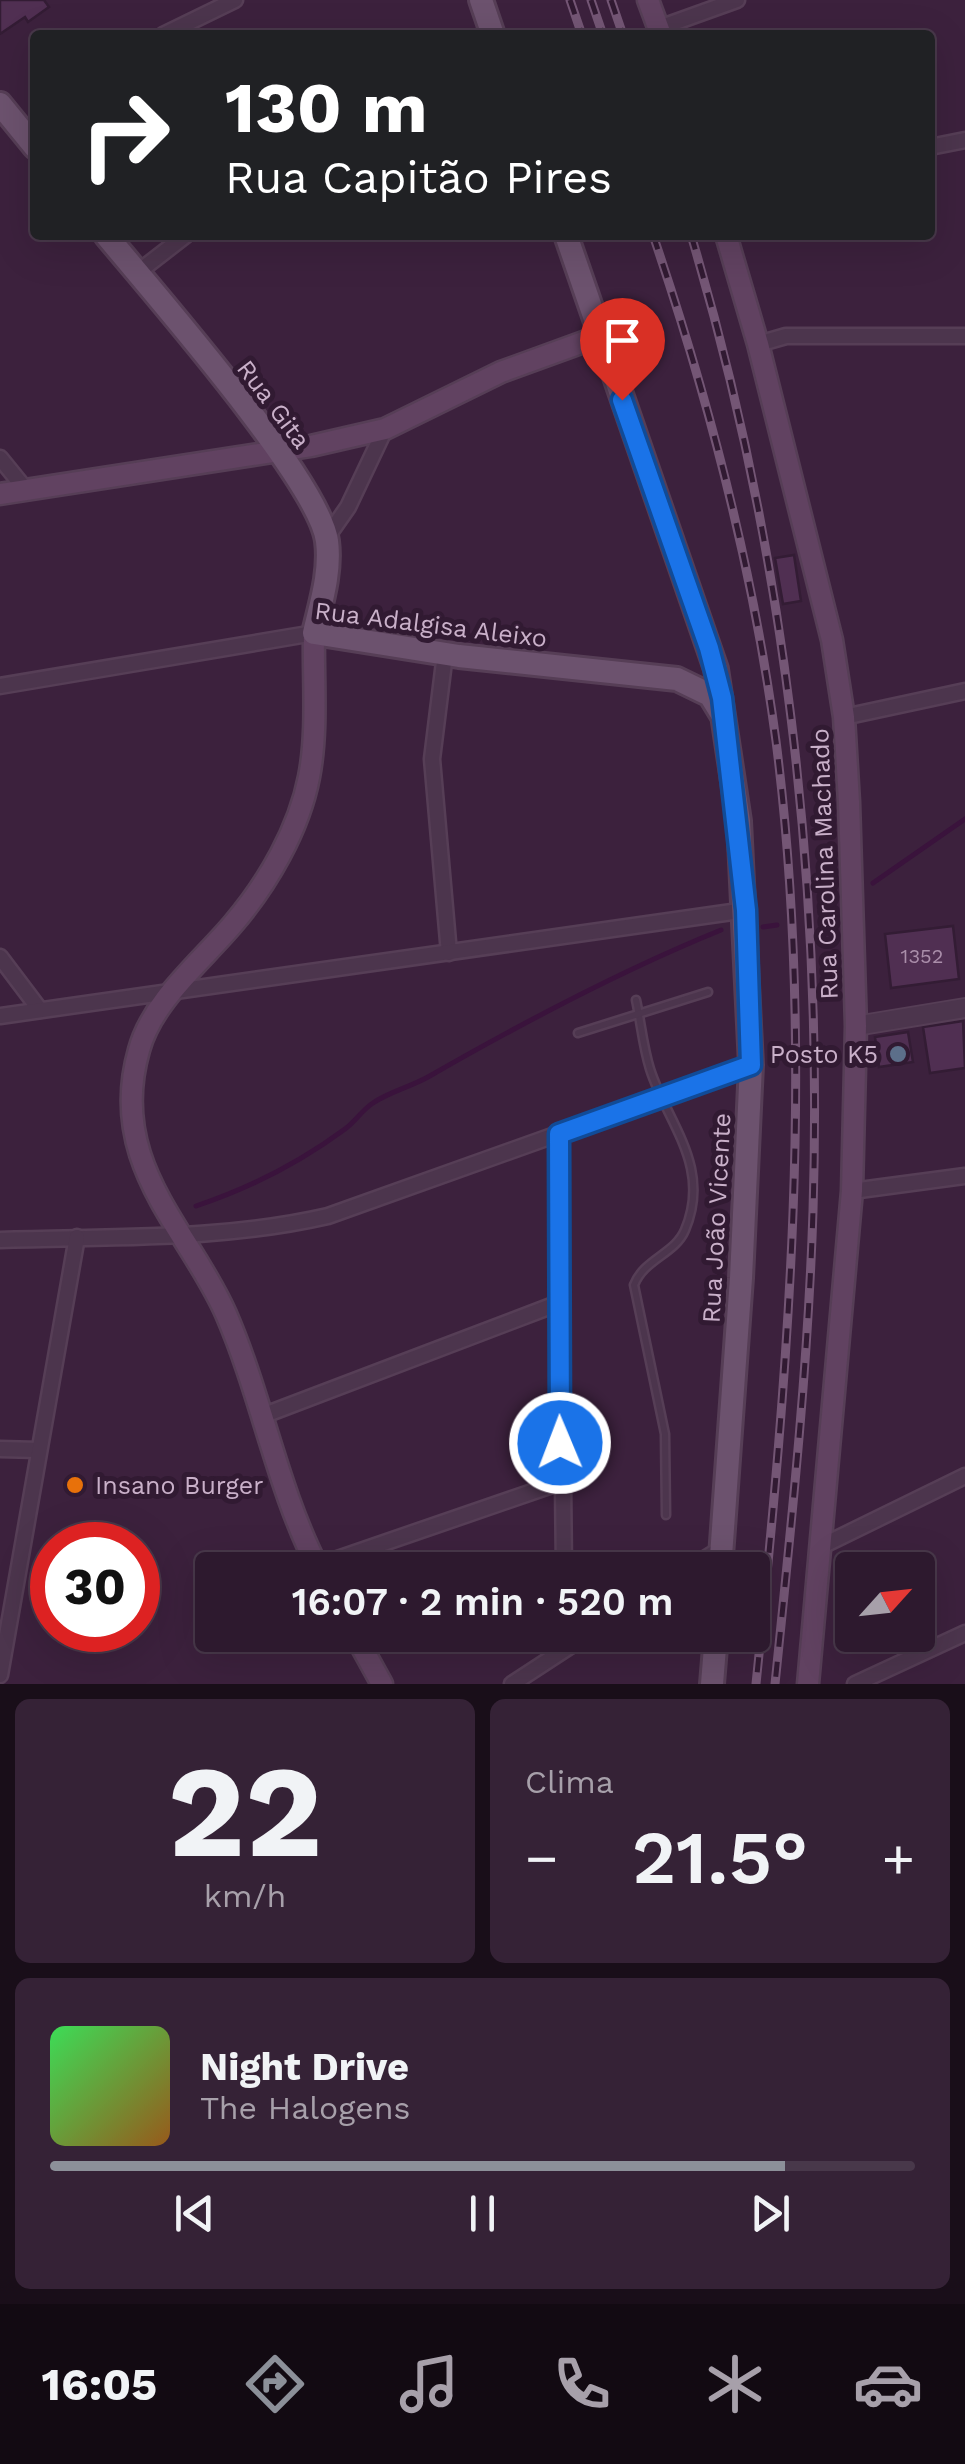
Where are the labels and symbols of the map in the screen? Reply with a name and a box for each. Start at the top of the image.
pin [580,298,665,401]
street label: Rua Gita [231,354,316,454]
street label: Rua Adalgisa Aleixo [313,596,549,653]
street label: Rua Carolina Machado [805,728,844,1000]
house number: 1352 [901,944,943,968]
place label: Posto K5 [770,1040,878,1069]
marker: Posto K5 [887,1043,909,1065]
street label: Rua João Vicente [697,1112,736,1324]
position arrow [508,1391,612,1495]
place label: Insano Burger [95,1471,263,1500]
marker: Insano Burger [64,1474,86,1496]
speed limit sign: 30 [30,1522,160,1652]
north arrow [835,1552,935,1652]

